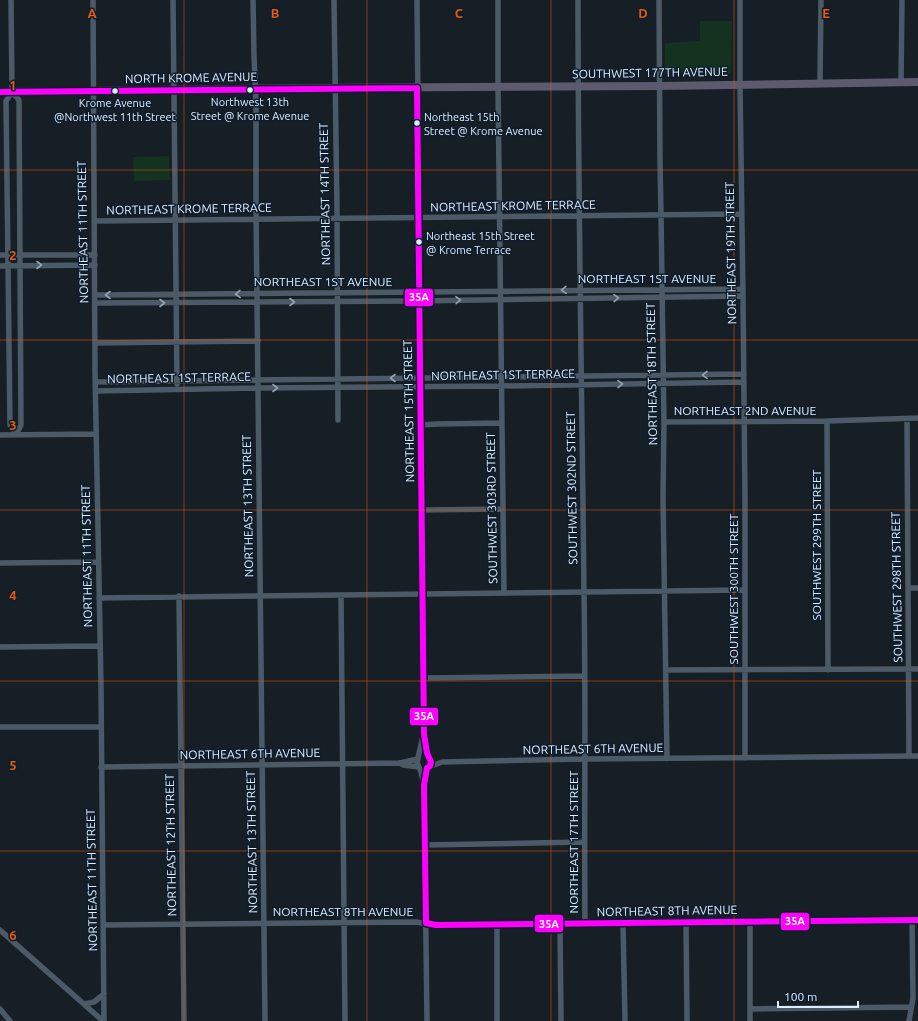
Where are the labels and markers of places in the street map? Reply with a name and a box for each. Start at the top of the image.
marker: Northwest 13th Street @ Krome Avenue [245,85,255,95]
marker: Krome Avenue @Northwest 11th Street [110,86,120,96]
place label: Northwest 13th Street @ Krome Avenue [191,96,309,122]
place label: Krome Avenue @Northwest 11th Street [54,97,177,123]
place label: Northeast 15th Street @ Krome Avenue [424,111,543,137]
marker: Northeast 15th Street @ Krome Avenue [412,118,422,128]
place label: Northeast 15th Street @ Krome Terrace [426,230,535,256]
marker: Northeast 15th Street @ Krome Terrace [414,237,424,247]

